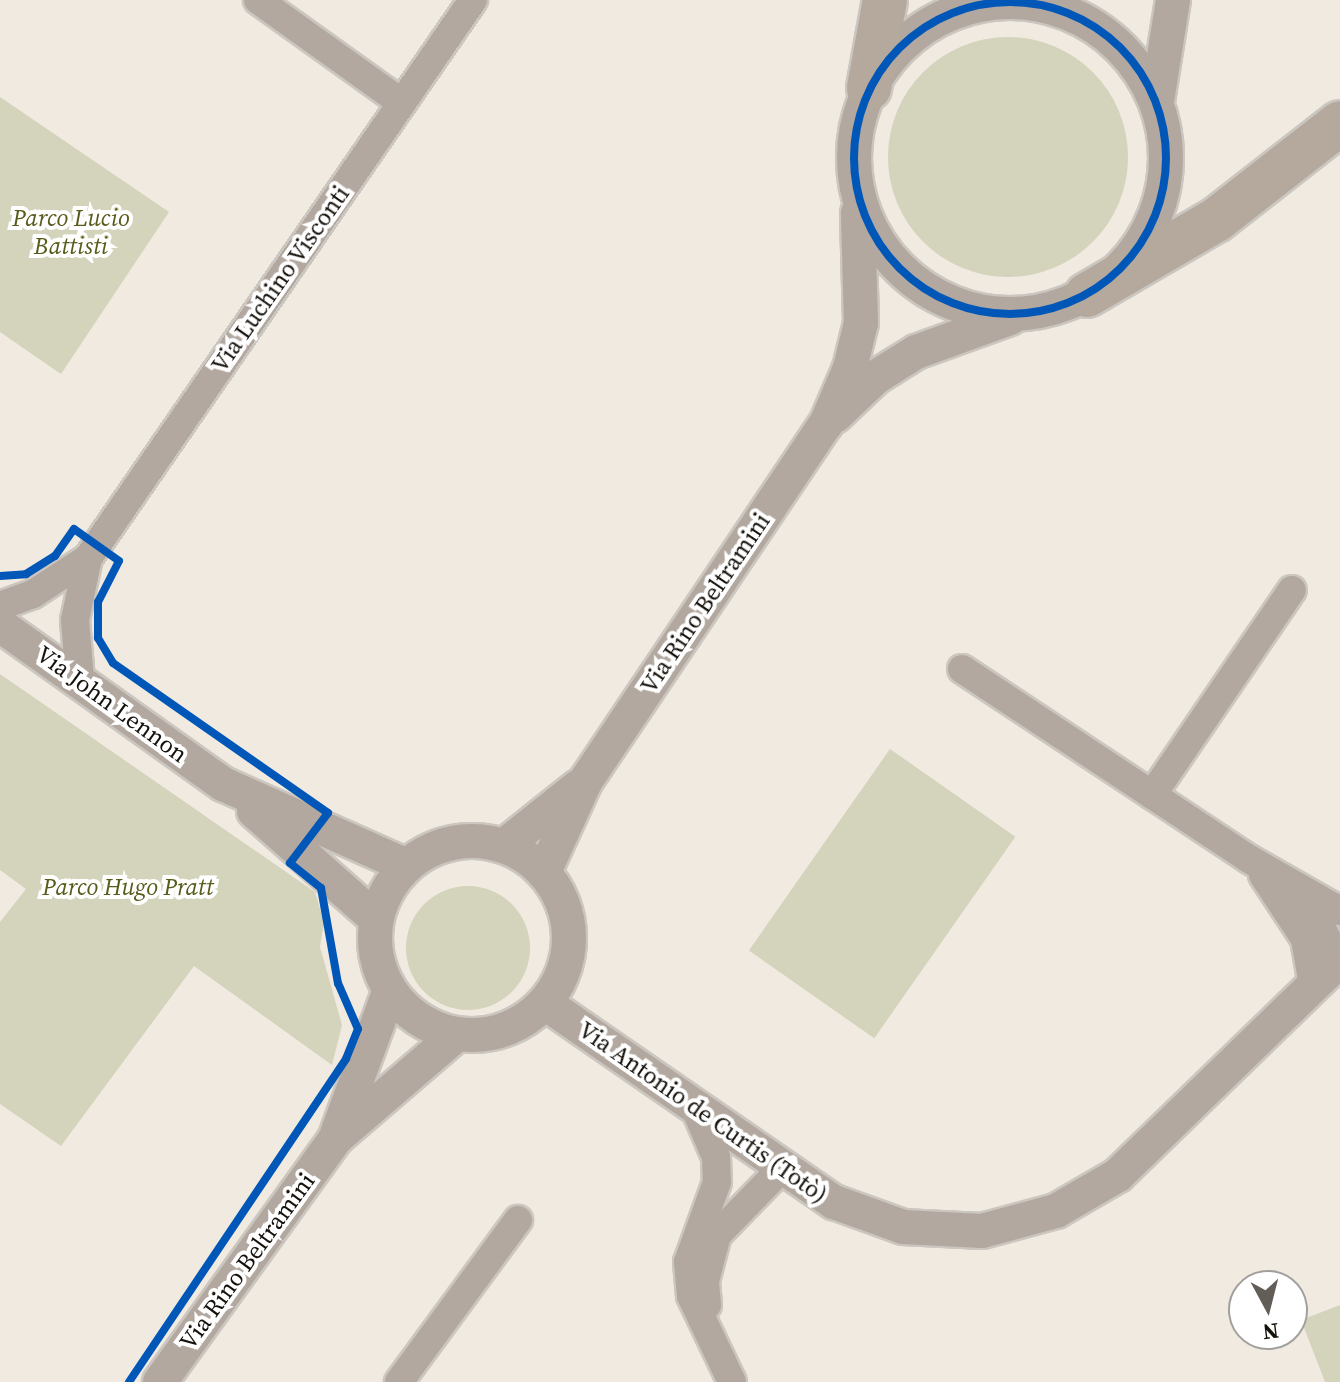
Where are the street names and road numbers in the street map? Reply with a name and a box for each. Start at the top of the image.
street label: Via Luchino Visconti [205,180,355,378]
street label: Via Rino Beltramini [634,507,776,699]
street label: Via John Lennon [31,640,193,768]
street label: Via Antonio de Curtis (Totò) [573,1015,833,1209]
street label: Via Rino Beltramini [173,1167,321,1355]

